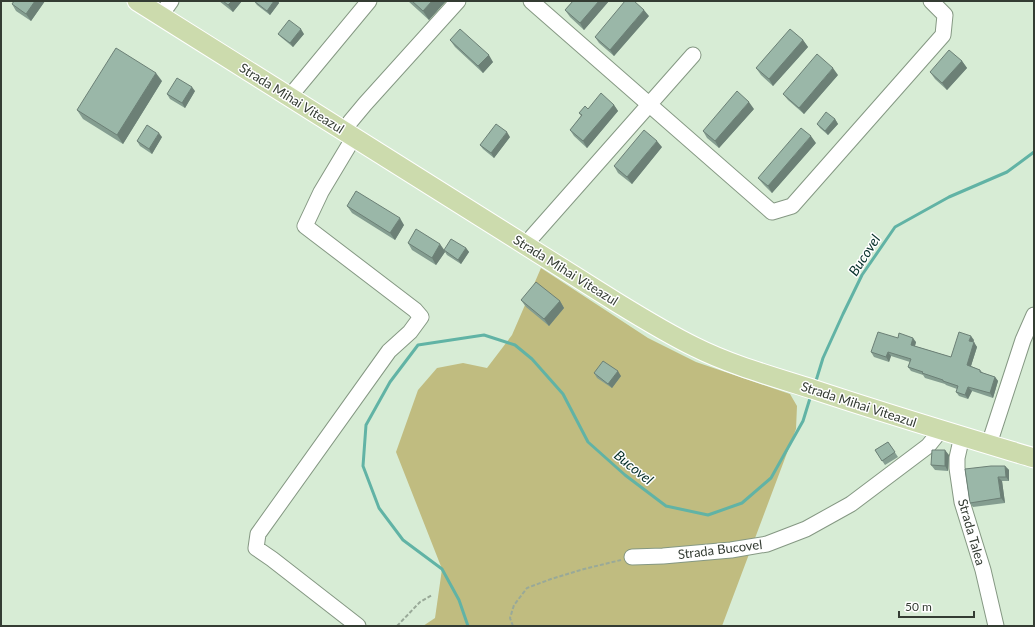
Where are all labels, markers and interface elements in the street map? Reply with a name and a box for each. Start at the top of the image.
street label: Strada Mihai Viteazul [237,59,347,137]
street label: Strada Mihai Viteazul [511,231,621,309]
water label: Bucovel [845,231,883,279]
street label: Strada Mihai Viteazul [799,378,919,430]
water label: Bucovel [611,446,657,488]
street label: Strada Talea [955,497,989,567]
street label: Strada Bucovel [677,536,763,562]
scale bar [899,593,974,619]
text: 50 m [905,599,932,614]

